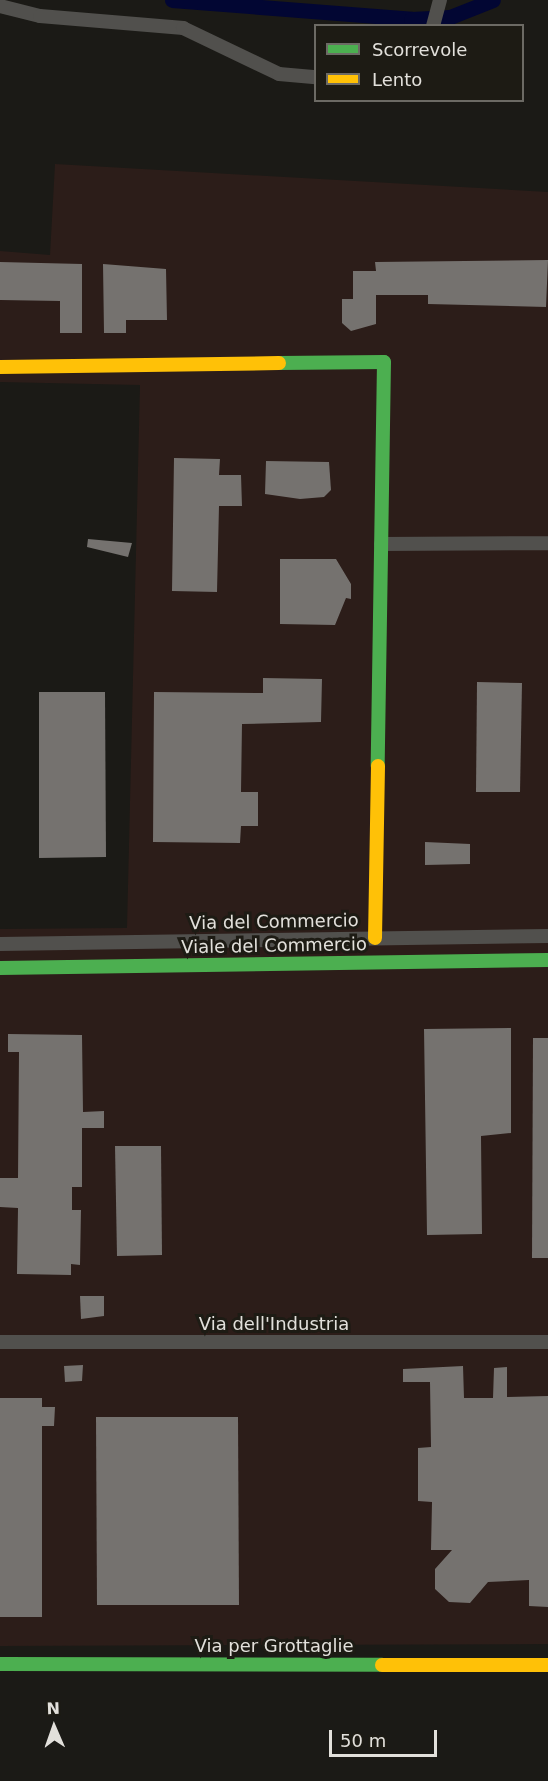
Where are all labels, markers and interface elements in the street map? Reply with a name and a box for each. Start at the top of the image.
legend [314,24,524,102]
text: Scorrevole [372,39,467,60]
text: Lento [372,69,422,90]
street label: Via del Commercio [189,910,359,934]
street label: Viale del Commercio [181,934,367,958]
street label: Via dell'Industria [199,1313,349,1335]
street label: Via per Grottaglie [195,1635,353,1657]
north arrow [24,1697,84,1757]
text: N [46,1699,60,1718]
scale bar [332,1718,440,1756]
text: 50 m [340,1730,386,1751]

